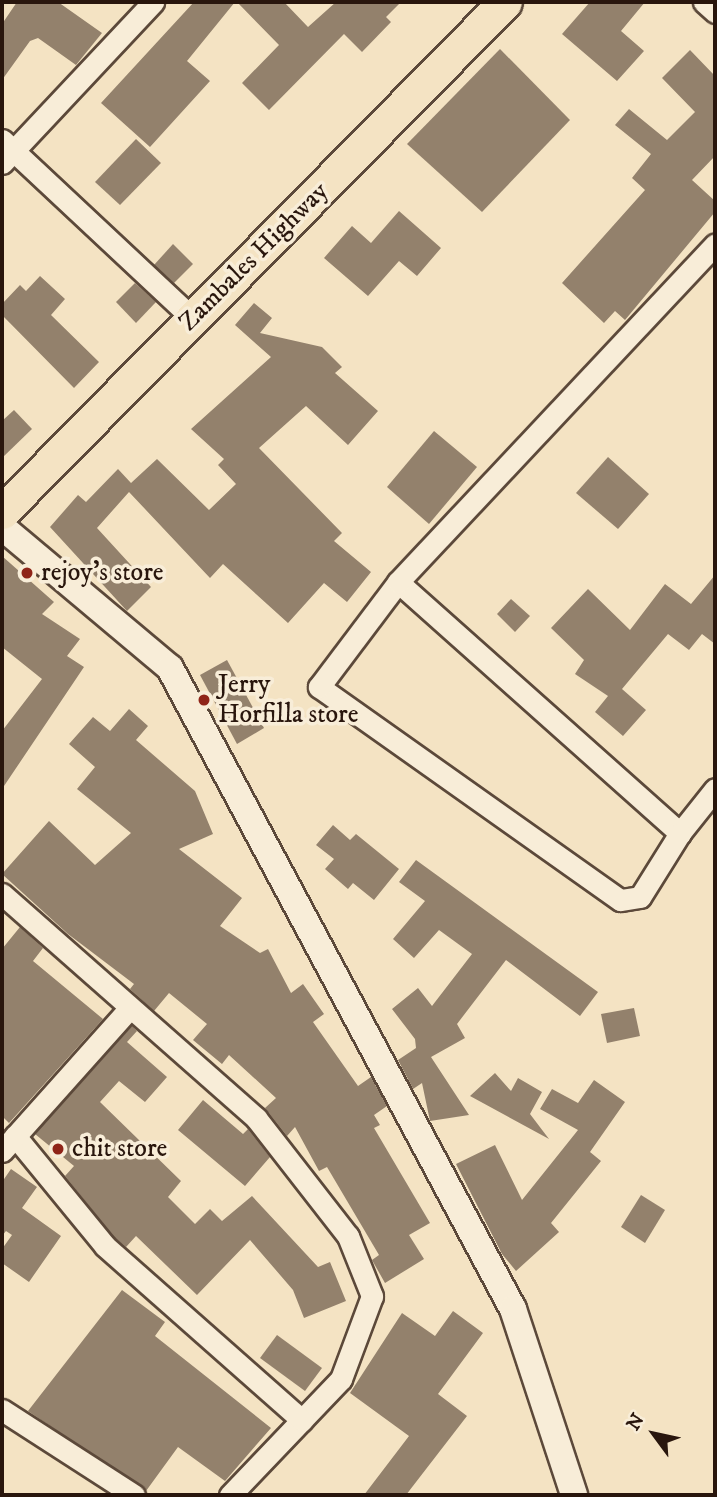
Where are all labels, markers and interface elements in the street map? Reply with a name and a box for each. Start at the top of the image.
street label: Zambales Highway [173,176,335,338]
place label: rejoy's store [41,557,164,589]
marker: rejoy's store [19,565,35,581]
place label: Jerry Horfilla store [218,669,359,730]
marker: Jerry Horfilla store [196,692,212,708]
place label: chit store [72,1133,167,1165]
marker: chit store [50,1141,66,1157]
north arrow [619,1399,689,1469]
text: N [622,1409,650,1435]

